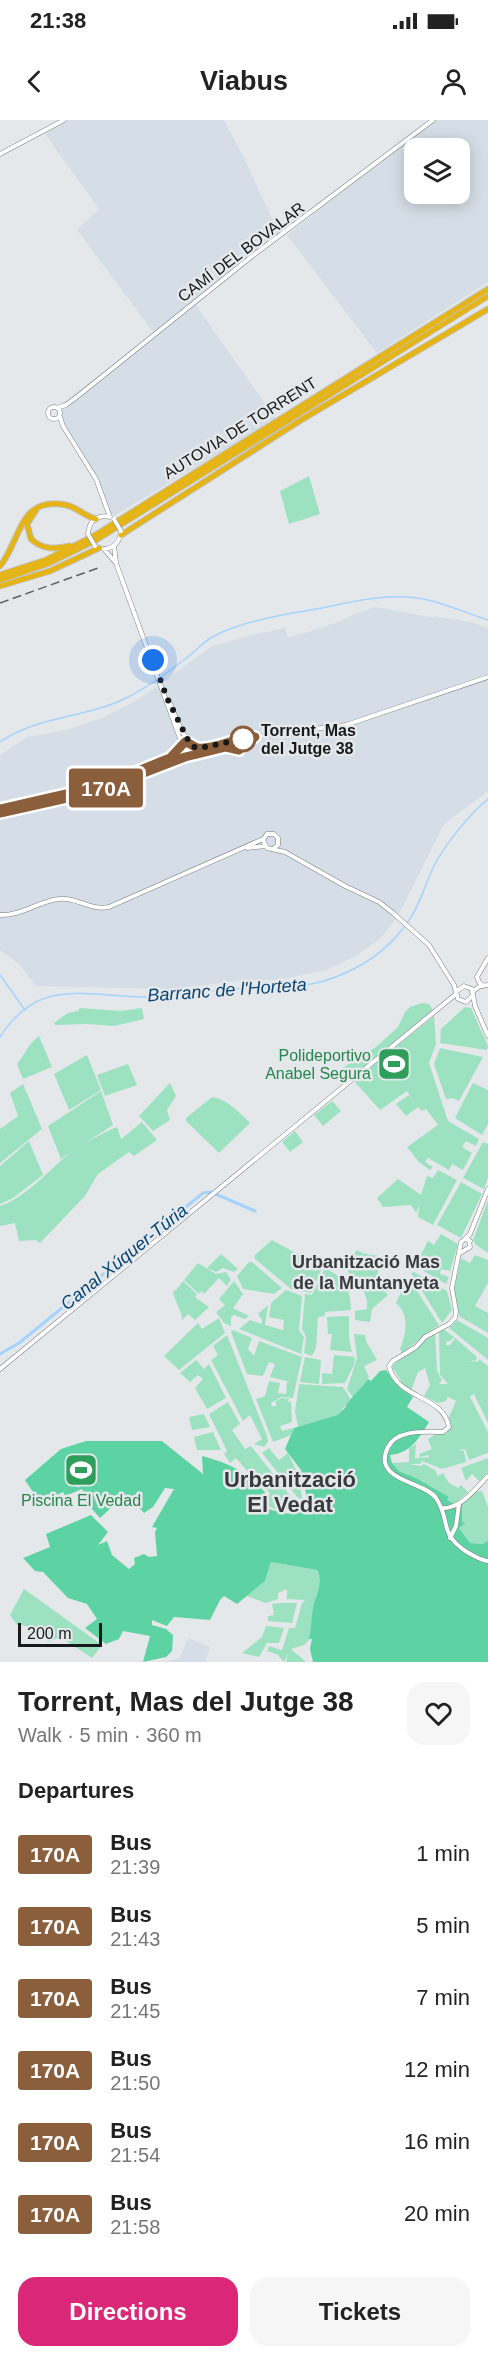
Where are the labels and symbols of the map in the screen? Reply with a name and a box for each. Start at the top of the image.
street label: CAMÍ DEL BOVALAR [174,198,308,305]
street label: AUTOVIA DE TORRENT [160,374,320,482]
your location [138,645,168,675]
place label: Torrent, Mas del Jutge 38 [261,722,356,757]
marker: Torrent, Mas del Jutge 38 [230,726,256,752]
line badge: 170A [64,768,148,808]
water label: Barranc de l'Horteta [147,974,307,1006]
sports icon: Polideportivo Anabel Segura [376,1046,412,1082]
place label: Polideportivo Anabel Segura [265,1047,371,1082]
water label: Canal Xúquer-Túria [57,1200,191,1314]
district label: Urbanització Mas de la Muntanyeta [292,1252,440,1293]
sports icon: Piscina El Vedad [63,1452,99,1488]
district label: Urbanització El Vedat [224,1467,356,1517]
place label: Piscina El Vedad [21,1492,141,1509]
scale bar [18,1620,102,1648]

